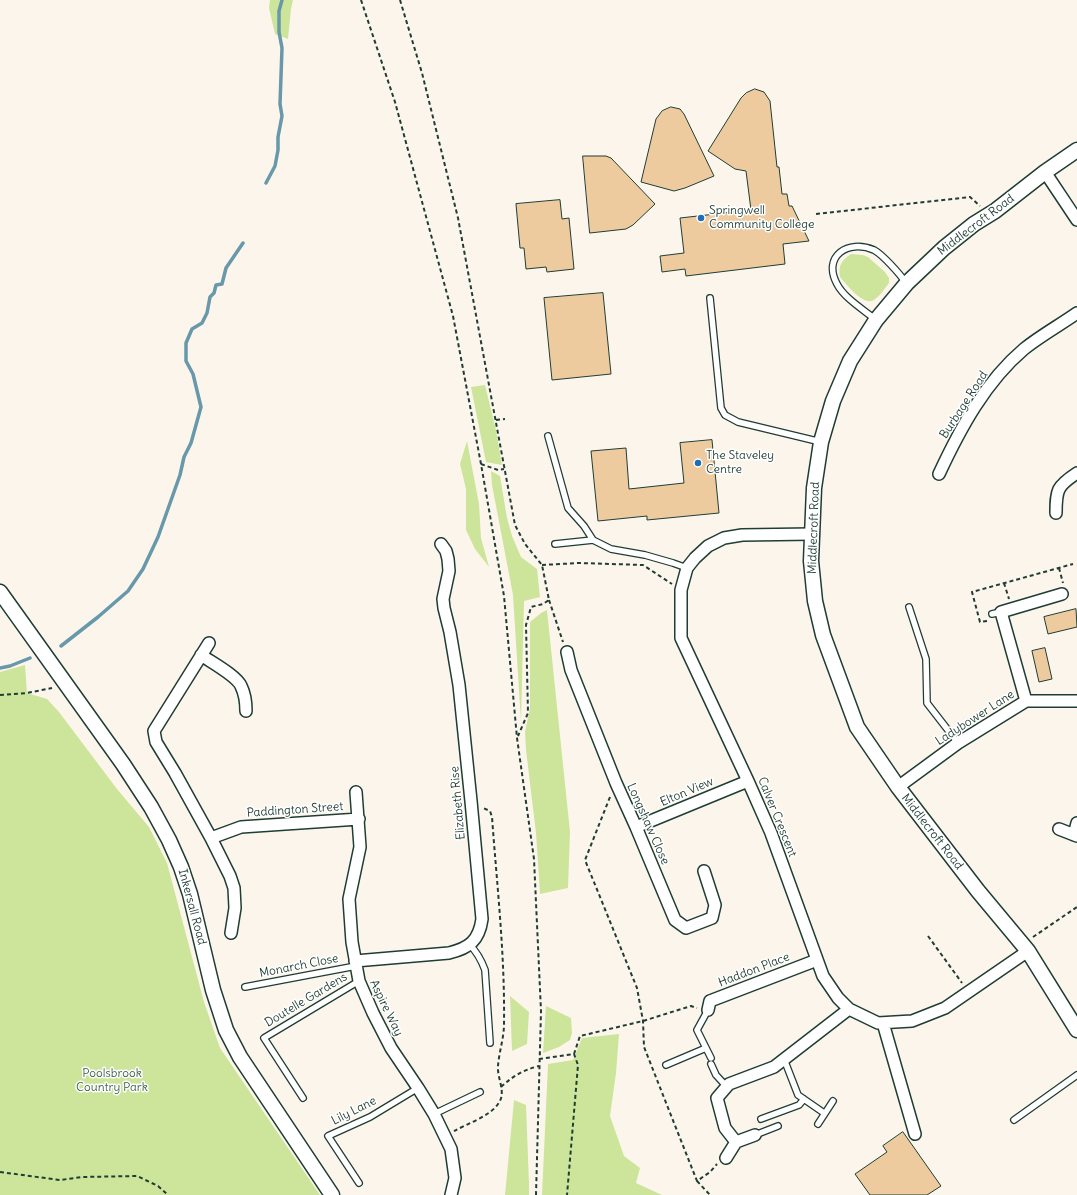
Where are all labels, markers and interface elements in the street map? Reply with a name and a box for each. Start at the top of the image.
street label: Middlecroft Road [935,192,1017,258]
place label: Springwell Community College [709,204,814,232]
marker: Springwell Community College [696,213,706,223]
street label: Burbage Road [937,369,991,441]
place label: The Staveley Centre [706,449,774,477]
marker: The Staveley Centre [693,458,703,468]
street label: Middlecroft Road [805,482,823,574]
street label: Ladybower Lane [933,687,1017,749]
street label: Elizabeth Rise [448,765,468,841]
street label: Elton View [658,774,716,810]
street label: Calver Crescent [754,775,800,859]
street label: Longshaw Close [624,781,672,867]
street label: Middlecroft Road [898,791,966,873]
street label: Paddington Street [246,799,344,821]
street label: Inkersall Road [175,867,209,947]
street label: Haddon Place [716,950,792,990]
street label: Monarch Close [258,951,340,981]
street label: Doutelle Gardens [262,970,350,1030]
street label: Aspire Way [366,978,406,1038]
park label: Poolsbrook Country Park [76,1067,148,1095]
street label: Lily Lane [329,1094,379,1128]

